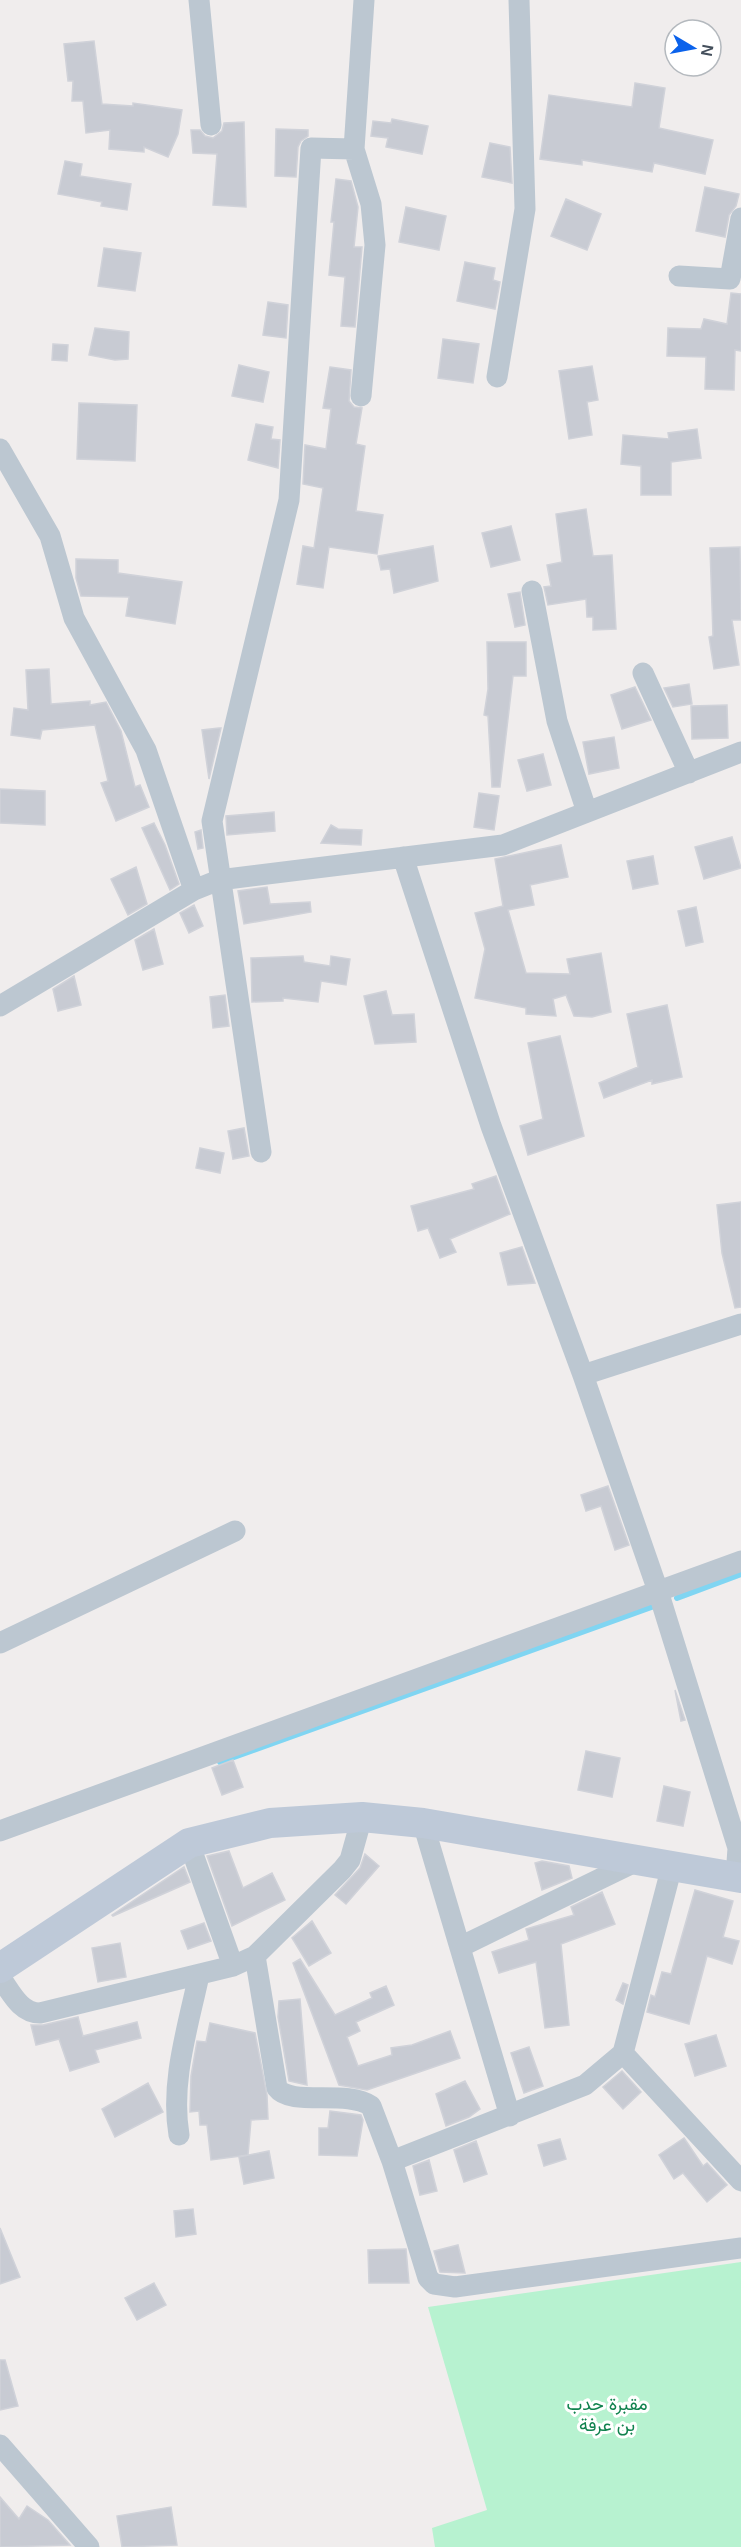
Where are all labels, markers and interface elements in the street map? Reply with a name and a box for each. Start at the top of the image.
north arrow [663,18,723,78]
text: N [698,43,717,58]
park label: مقبرة حدب بن عرفة [566,2394,648,2436]

